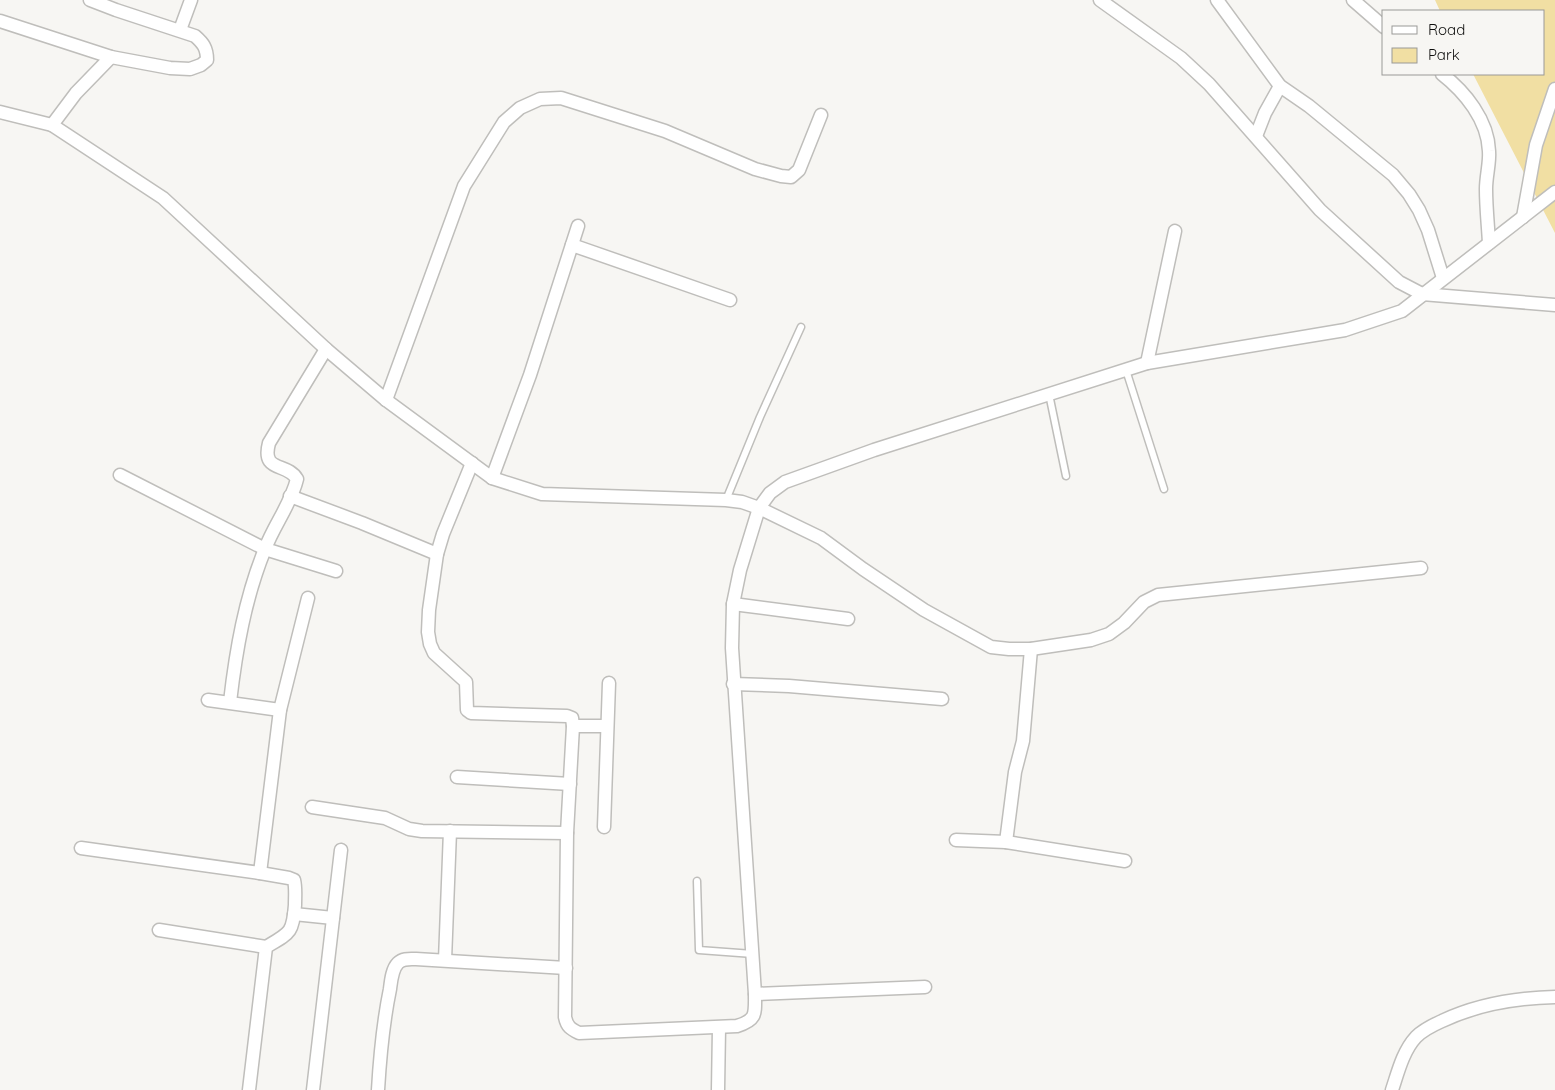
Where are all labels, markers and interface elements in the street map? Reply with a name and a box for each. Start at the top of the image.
legend [1382,10,1545,75]
text: Road [1428,20,1465,39]
text: Park [1428,45,1460,64]

